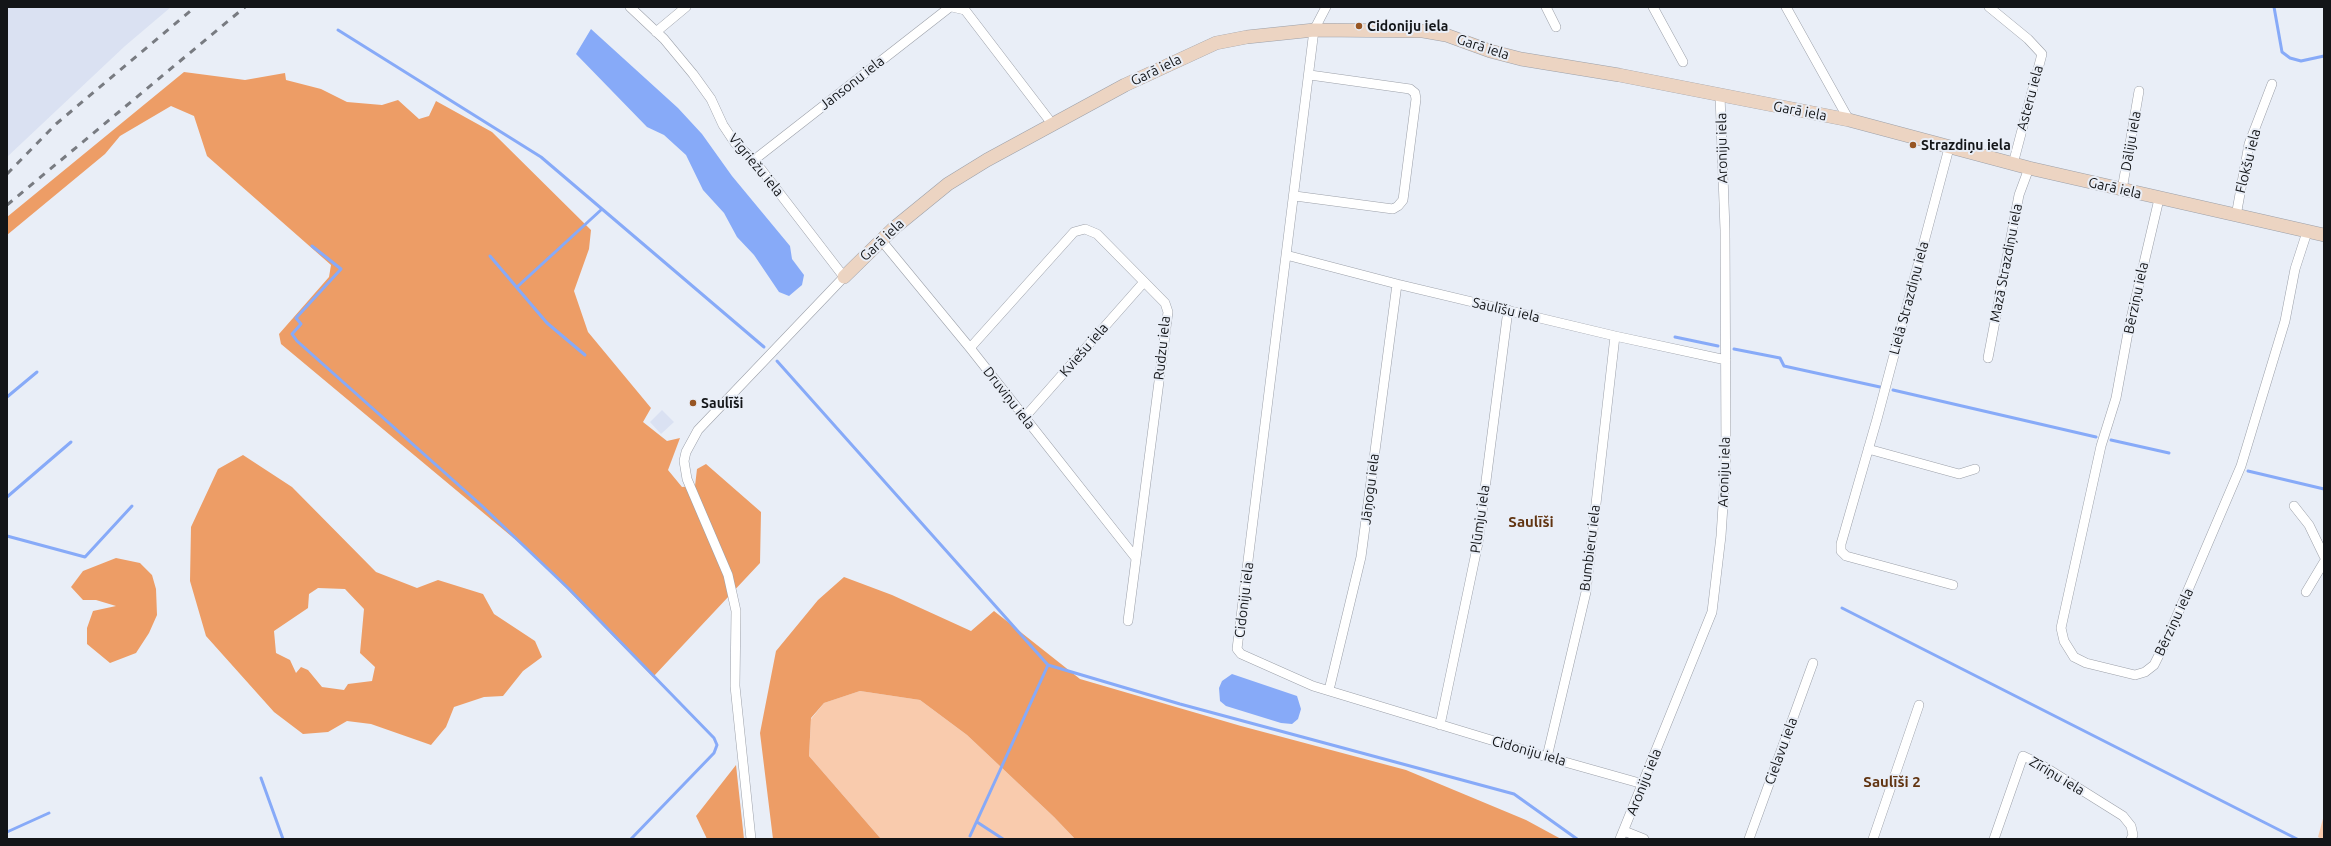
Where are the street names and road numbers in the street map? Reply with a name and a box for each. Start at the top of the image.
street label: Garā iela [1455,31,1511,63]
street label: Garā iela [1128,51,1184,89]
street label: Jansonu iela [816,53,888,113]
street label: Asteru iela [2013,63,2047,133]
street label: Garā iela [1772,98,1828,124]
street label: Dāliju iela [2117,110,2145,172]
street label: Aroniju iela [1713,113,1731,183]
street label: Flokšu iela [2232,127,2264,195]
street label: Vīgriežu iela [725,130,787,200]
street label: Garā iela [2087,174,2143,202]
street label: Mazā Strazdiņu iela [1986,202,2026,324]
street label: Garā iela [856,215,908,265]
street label: Lielā Strazdiņu iela [1886,239,1932,357]
street label: Bērziņu iela [2120,261,2152,335]
street label: Saulīšu iela [1471,294,1541,326]
street label: Rudzu iela [1150,315,1174,381]
street label: Kviešu iela [1056,320,1112,380]
street label: Druviņu iela [979,363,1039,433]
street label: Aroniju iela [1714,436,1734,508]
street label: Jāņogu iela [1357,452,1383,526]
street label: Plūmju iela [1467,484,1493,554]
street label: Bumbieru iela [1576,504,1604,592]
street label: Cidoniju iela [1231,561,1257,639]
street label: Bērziņu iela [2151,585,2197,659]
street label: Cielavu iela [1761,715,1801,787]
street label: Cidoniju iela [1490,732,1568,770]
street label: Aroniju iela [1623,746,1665,818]
street label: Zīriņu iela [2026,753,2088,799]

